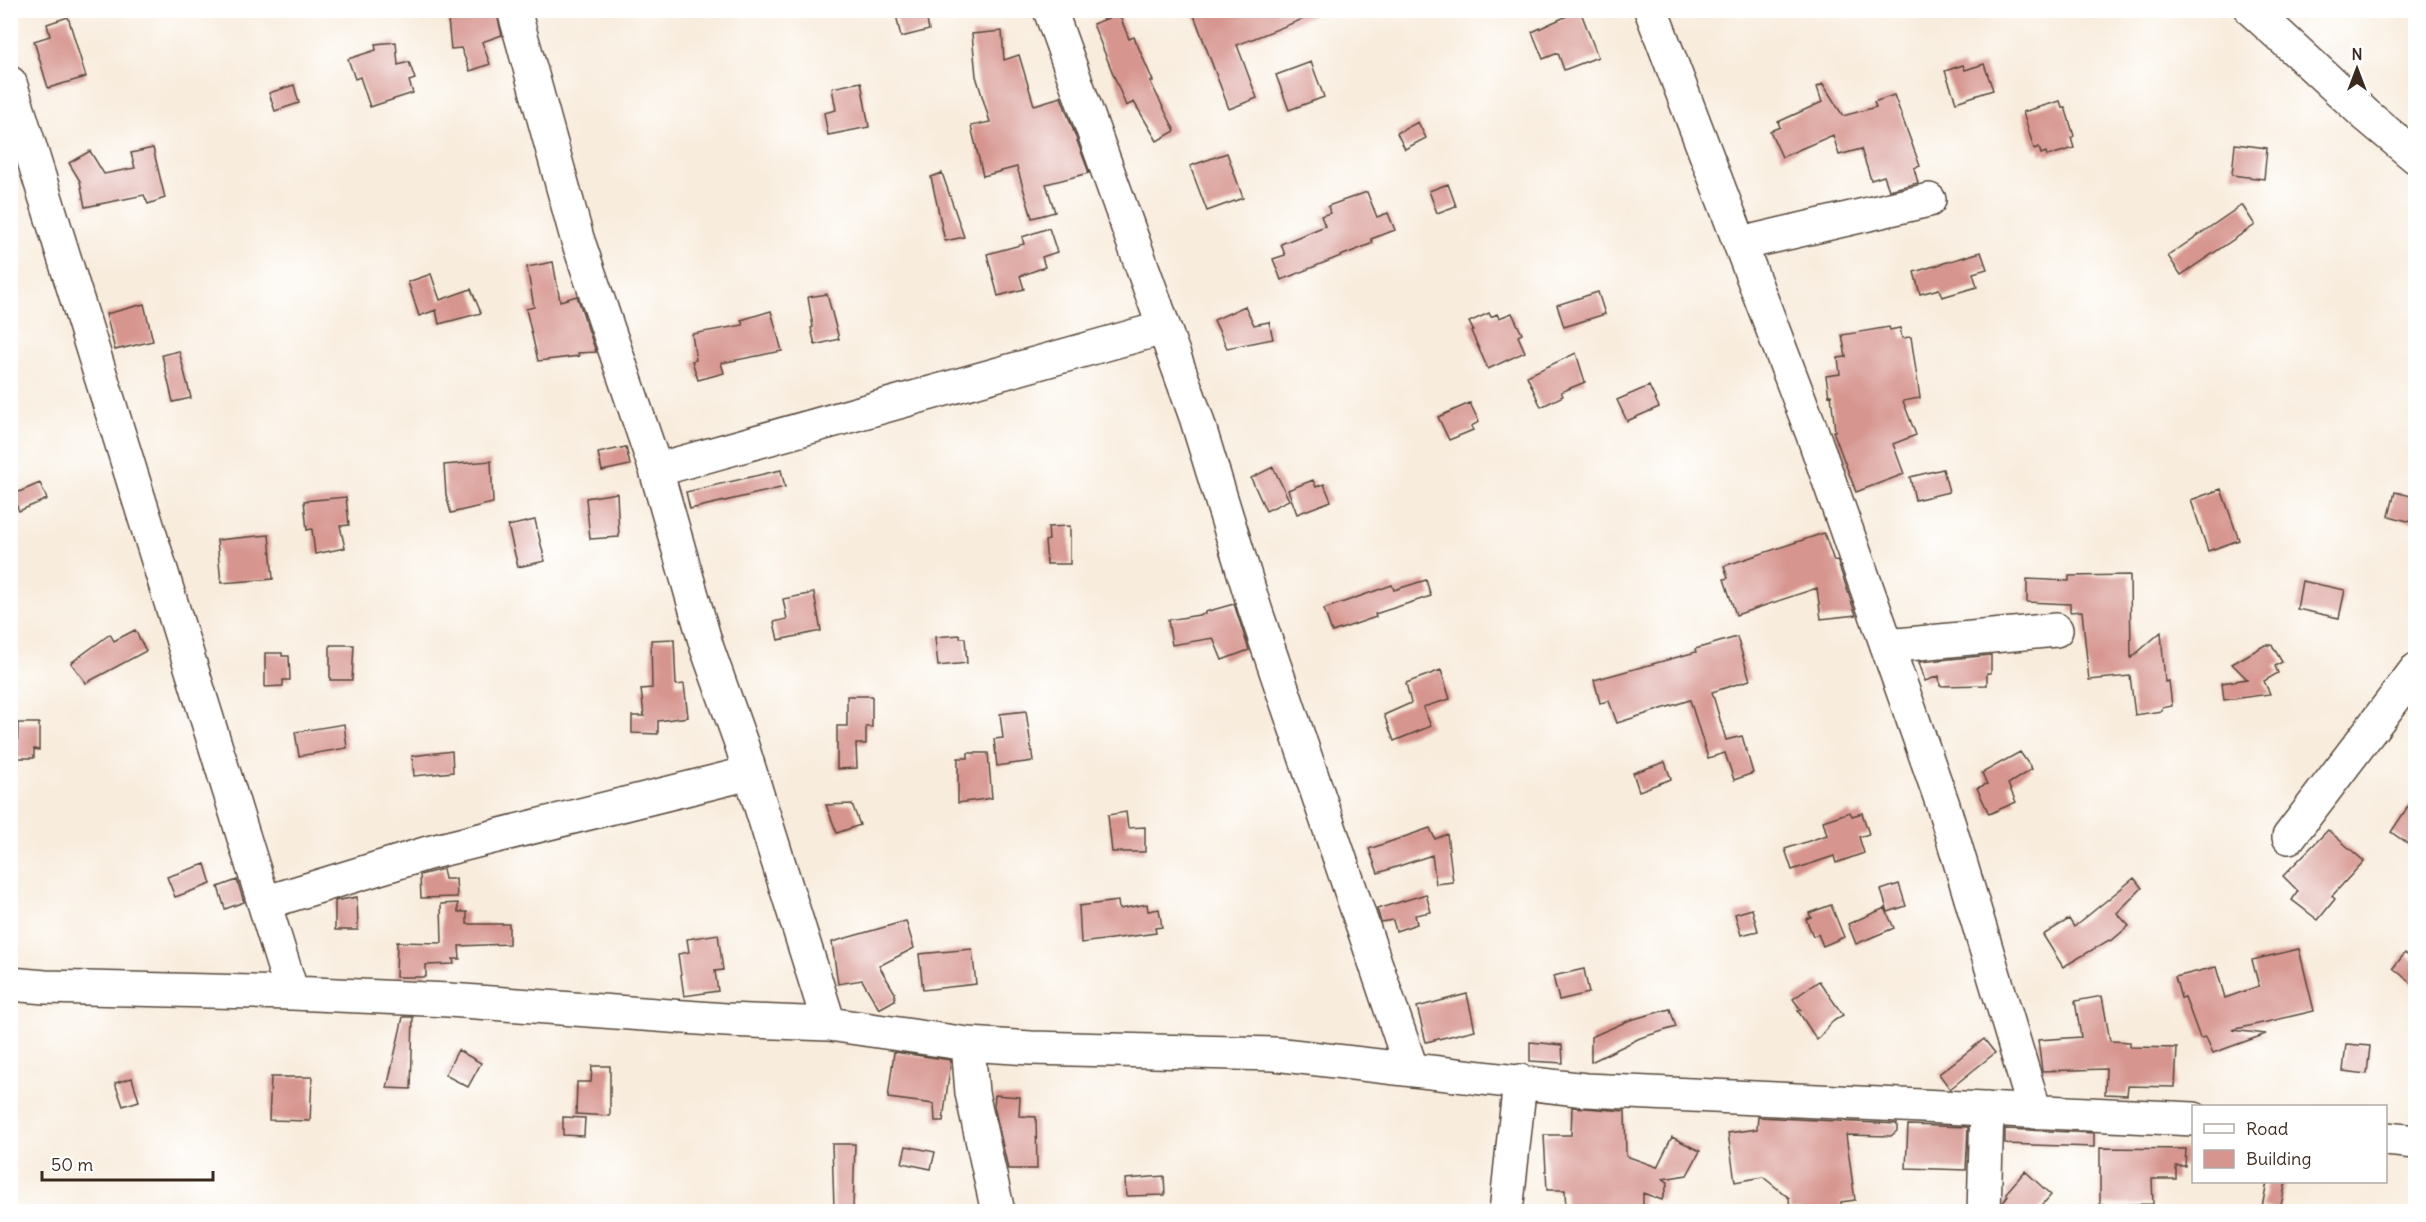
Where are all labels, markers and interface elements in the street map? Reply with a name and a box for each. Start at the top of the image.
north arrow [2327,39,2387,99]
text: N [2351,44,2363,64]
legend [2192,1105,2387,1183]
text: Road [2246,1117,2289,1140]
scale bar [42,1144,213,1182]
text: Building [2246,1147,2311,1170]
text: 50 m [51,1153,93,1176]

